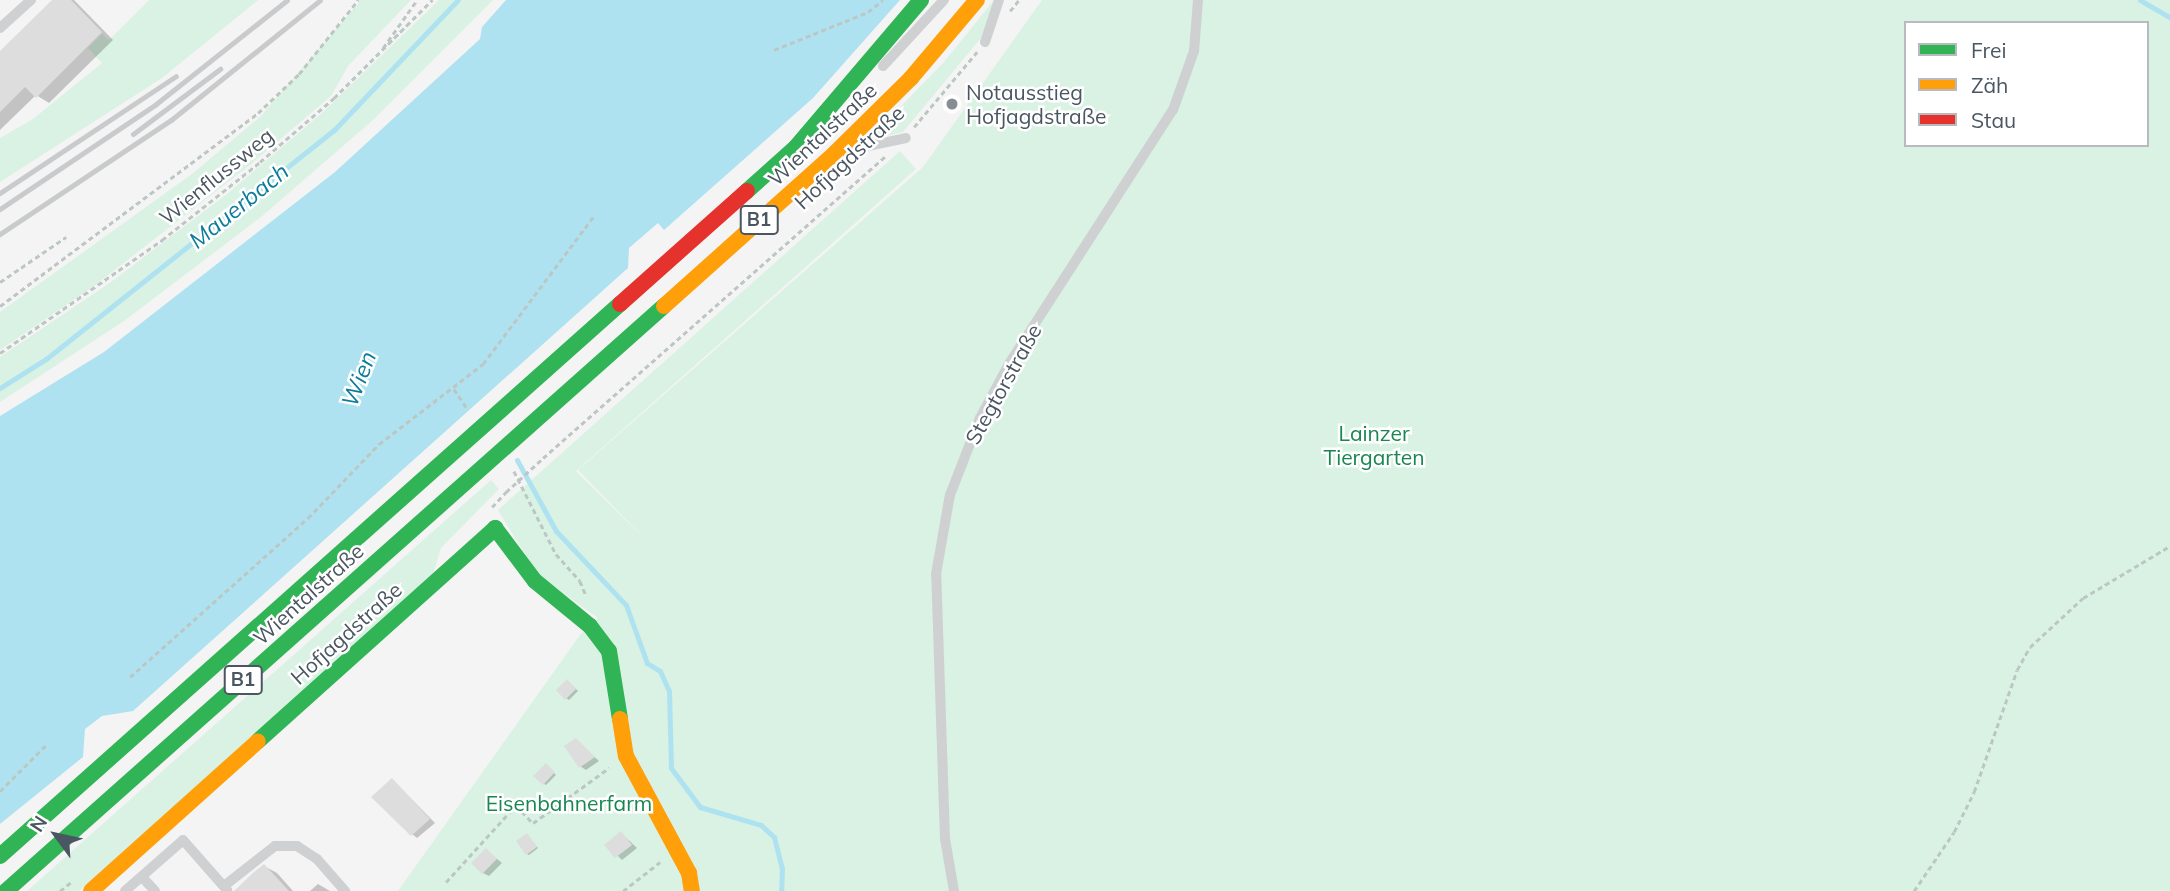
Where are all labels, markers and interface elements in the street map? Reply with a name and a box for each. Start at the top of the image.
legend [1904,21,2149,147]
text: Frei [1971,37,2007,63]
text: Zäh [1971,72,2008,98]
street label: Wientalstraße [762,77,882,191]
place label: Notausstieg Hofjagdstraße [966,79,1106,129]
marker: Notausstieg Hofjagdstraße [944,96,960,112]
street label: Hofjagdstraße [789,100,909,214]
text: Stau [1971,107,2016,133]
street label: Wienflussweg [154,122,278,230]
water label: Mauerbach [184,157,294,255]
road number: B1 [738,204,780,235]
street label: Stegtorstraße [960,319,1046,449]
water label: Wien [336,347,382,411]
park label: Lainzer Tiergarten [1323,420,1425,470]
street label: Wientalstraße [248,538,368,650]
street label: Hofjagdstraße [285,577,407,689]
road number: B1 [222,664,264,695]
park label: Eisenbahnerfarm [486,790,652,816]
north arrow [21,800,91,870]
text: N [24,811,52,836]

